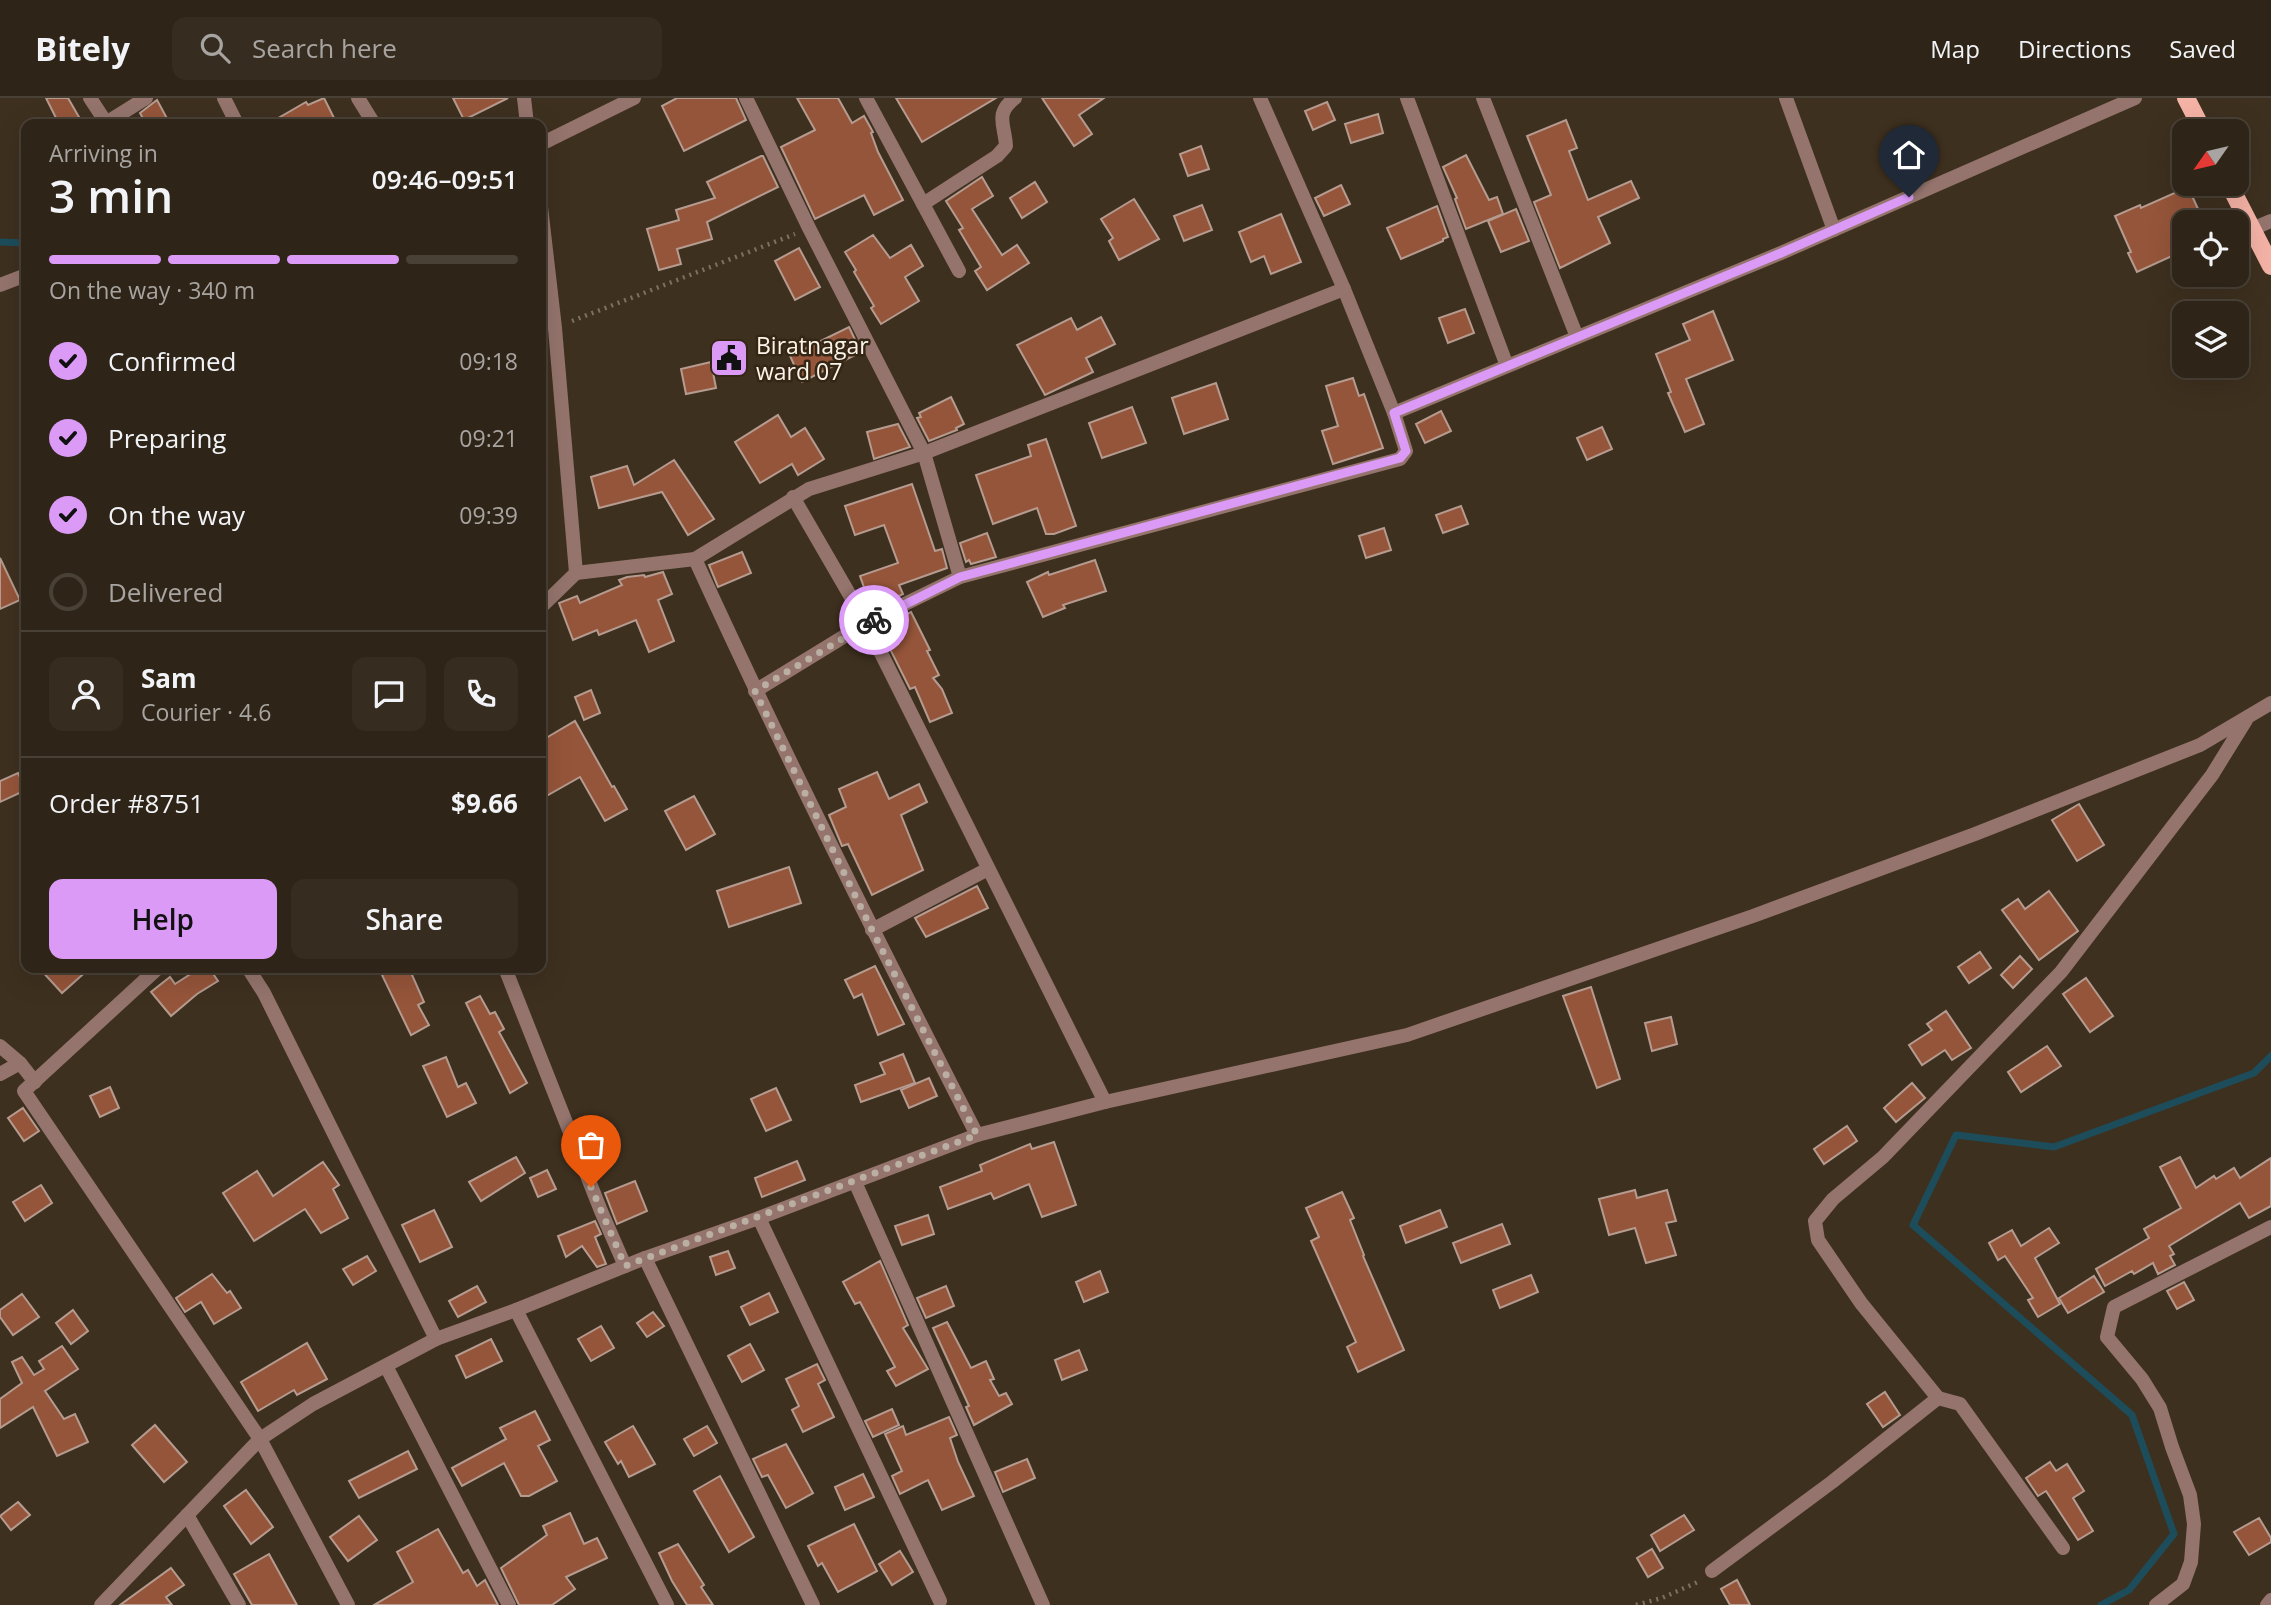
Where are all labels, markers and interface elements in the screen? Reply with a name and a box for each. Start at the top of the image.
search box [172,17,662,80]
text: Bitely [35,26,130,71]
icon: search [196,29,234,67]
text: Search here [252,30,397,66]
text: Map [1930,32,1980,65]
text: Directions [2018,32,2131,65]
text: Saved [2169,32,2236,65]
north arrow [2172,119,2249,196]
map controls [2172,119,2249,378]
pin [1879,125,1939,197]
icon: home [1890,136,1928,174]
text: Arriving in [49,137,158,169]
text: 09:46–09:51 [372,161,518,197]
text: 3 min [49,164,173,226]
button: locate [2172,210,2249,287]
text: On the way · 340 m [49,274,255,306]
button: layers [2172,301,2249,378]
place label: Biratnagar ward 07 [756,329,869,387]
public building icon: Biratnagar ward 07 [708,337,750,379]
icon: check [49,342,87,380]
text: Confirmed [108,343,236,379]
text: 09:18 [459,345,518,377]
icon: check [49,419,87,457]
text: Preparing [108,420,226,456]
text: 09:21 [459,422,518,454]
icon: check [49,496,87,534]
text: On the way [108,497,245,533]
text: 09:39 [459,499,518,531]
text: Delivered [108,574,223,610]
courier [839,585,909,655]
icon: bike [855,601,893,639]
button: person [49,657,123,731]
button: chat [352,657,426,731]
button: phone [444,657,518,731]
text: Sam [141,660,197,696]
text: Courier · 4.6 [141,696,271,728]
text: Order #8751 [49,785,204,821]
text: $9.66 [451,785,518,821]
button: Help [49,879,277,959]
button: Share [291,879,518,959]
pin [561,1115,621,1187]
icon: bag [572,1126,610,1164]

